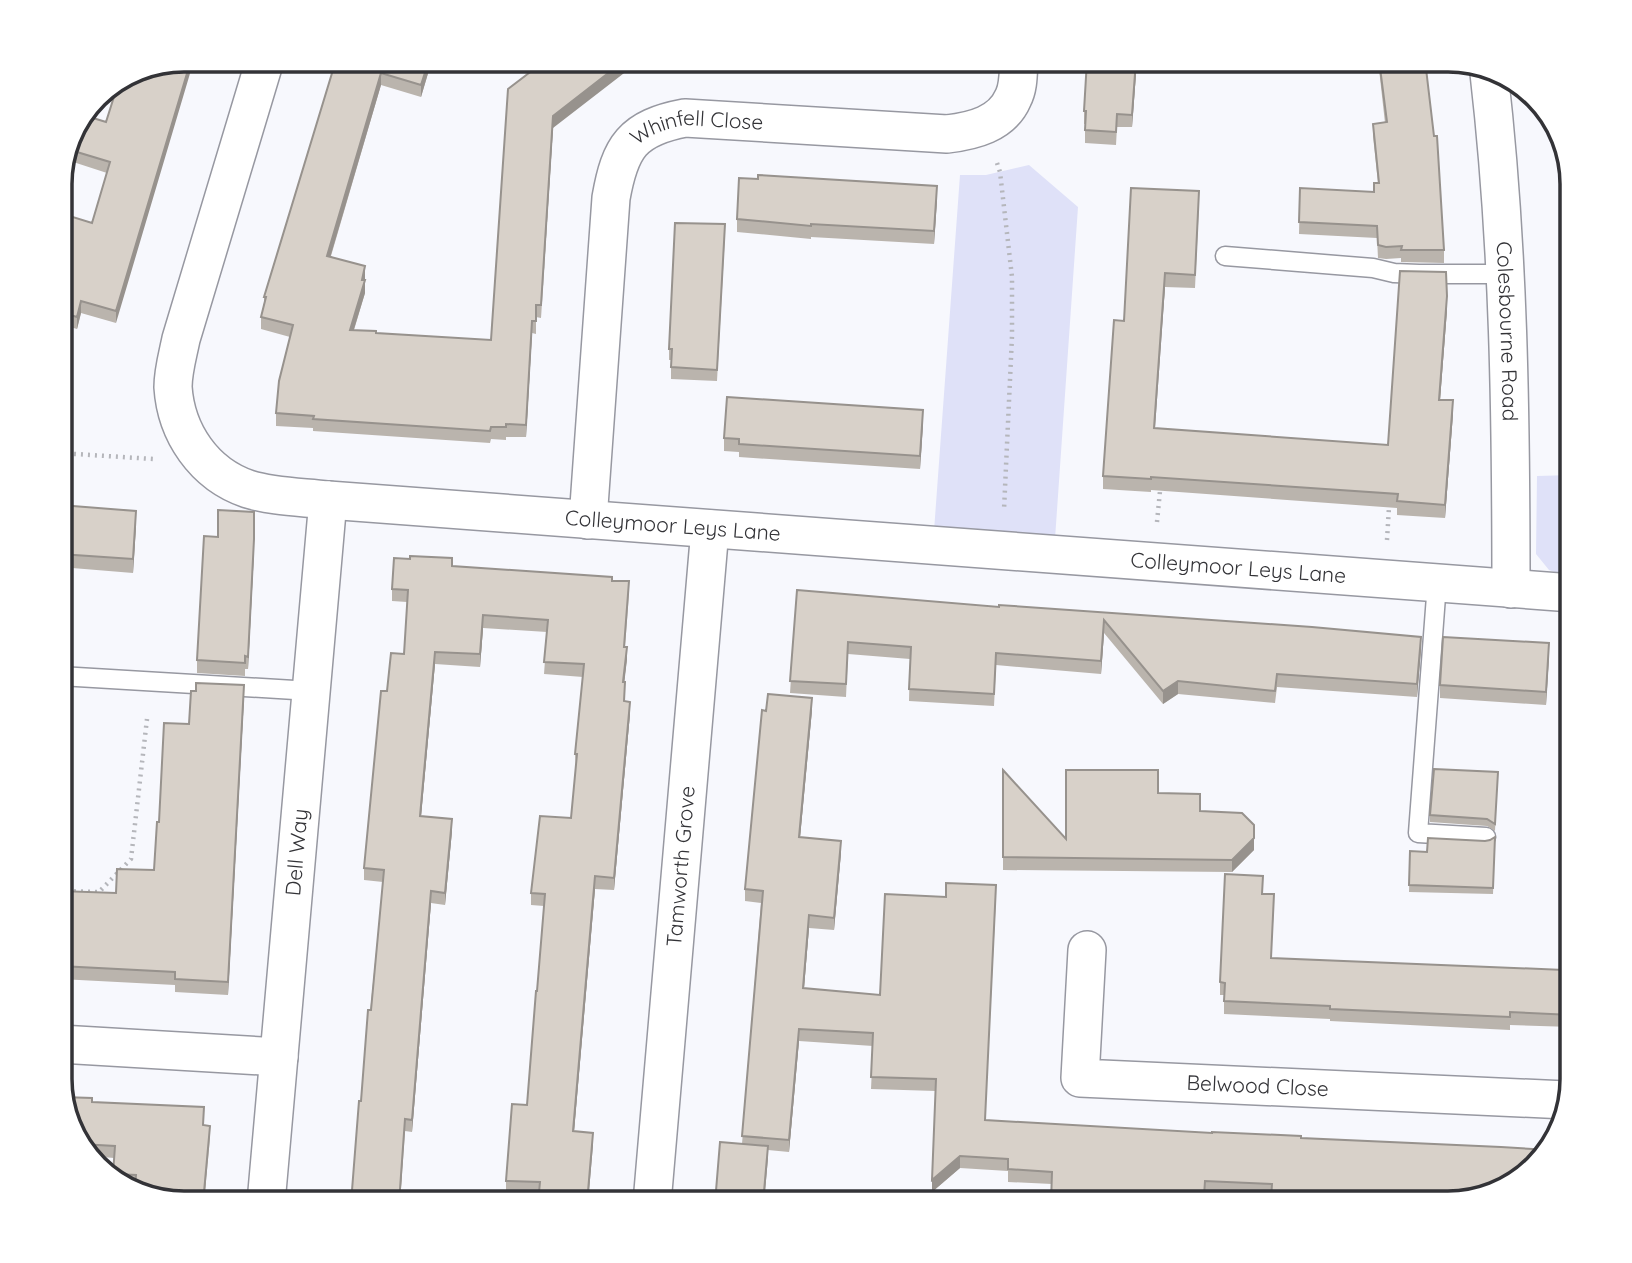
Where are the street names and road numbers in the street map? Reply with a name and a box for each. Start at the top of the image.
street label: Whinfell Close [625,104,764,150]
street label: Colesbourne Road [1491,241,1524,422]
street label: Colleymoor Leys Lane [564,504,782,546]
street label: Colleymoor Leys Lane [1130,546,1347,588]
street label: Tamworth Grove [660,785,700,948]
street label: Dell Way [279,808,313,897]
street label: Belwood Close [1186,1069,1329,1101]

